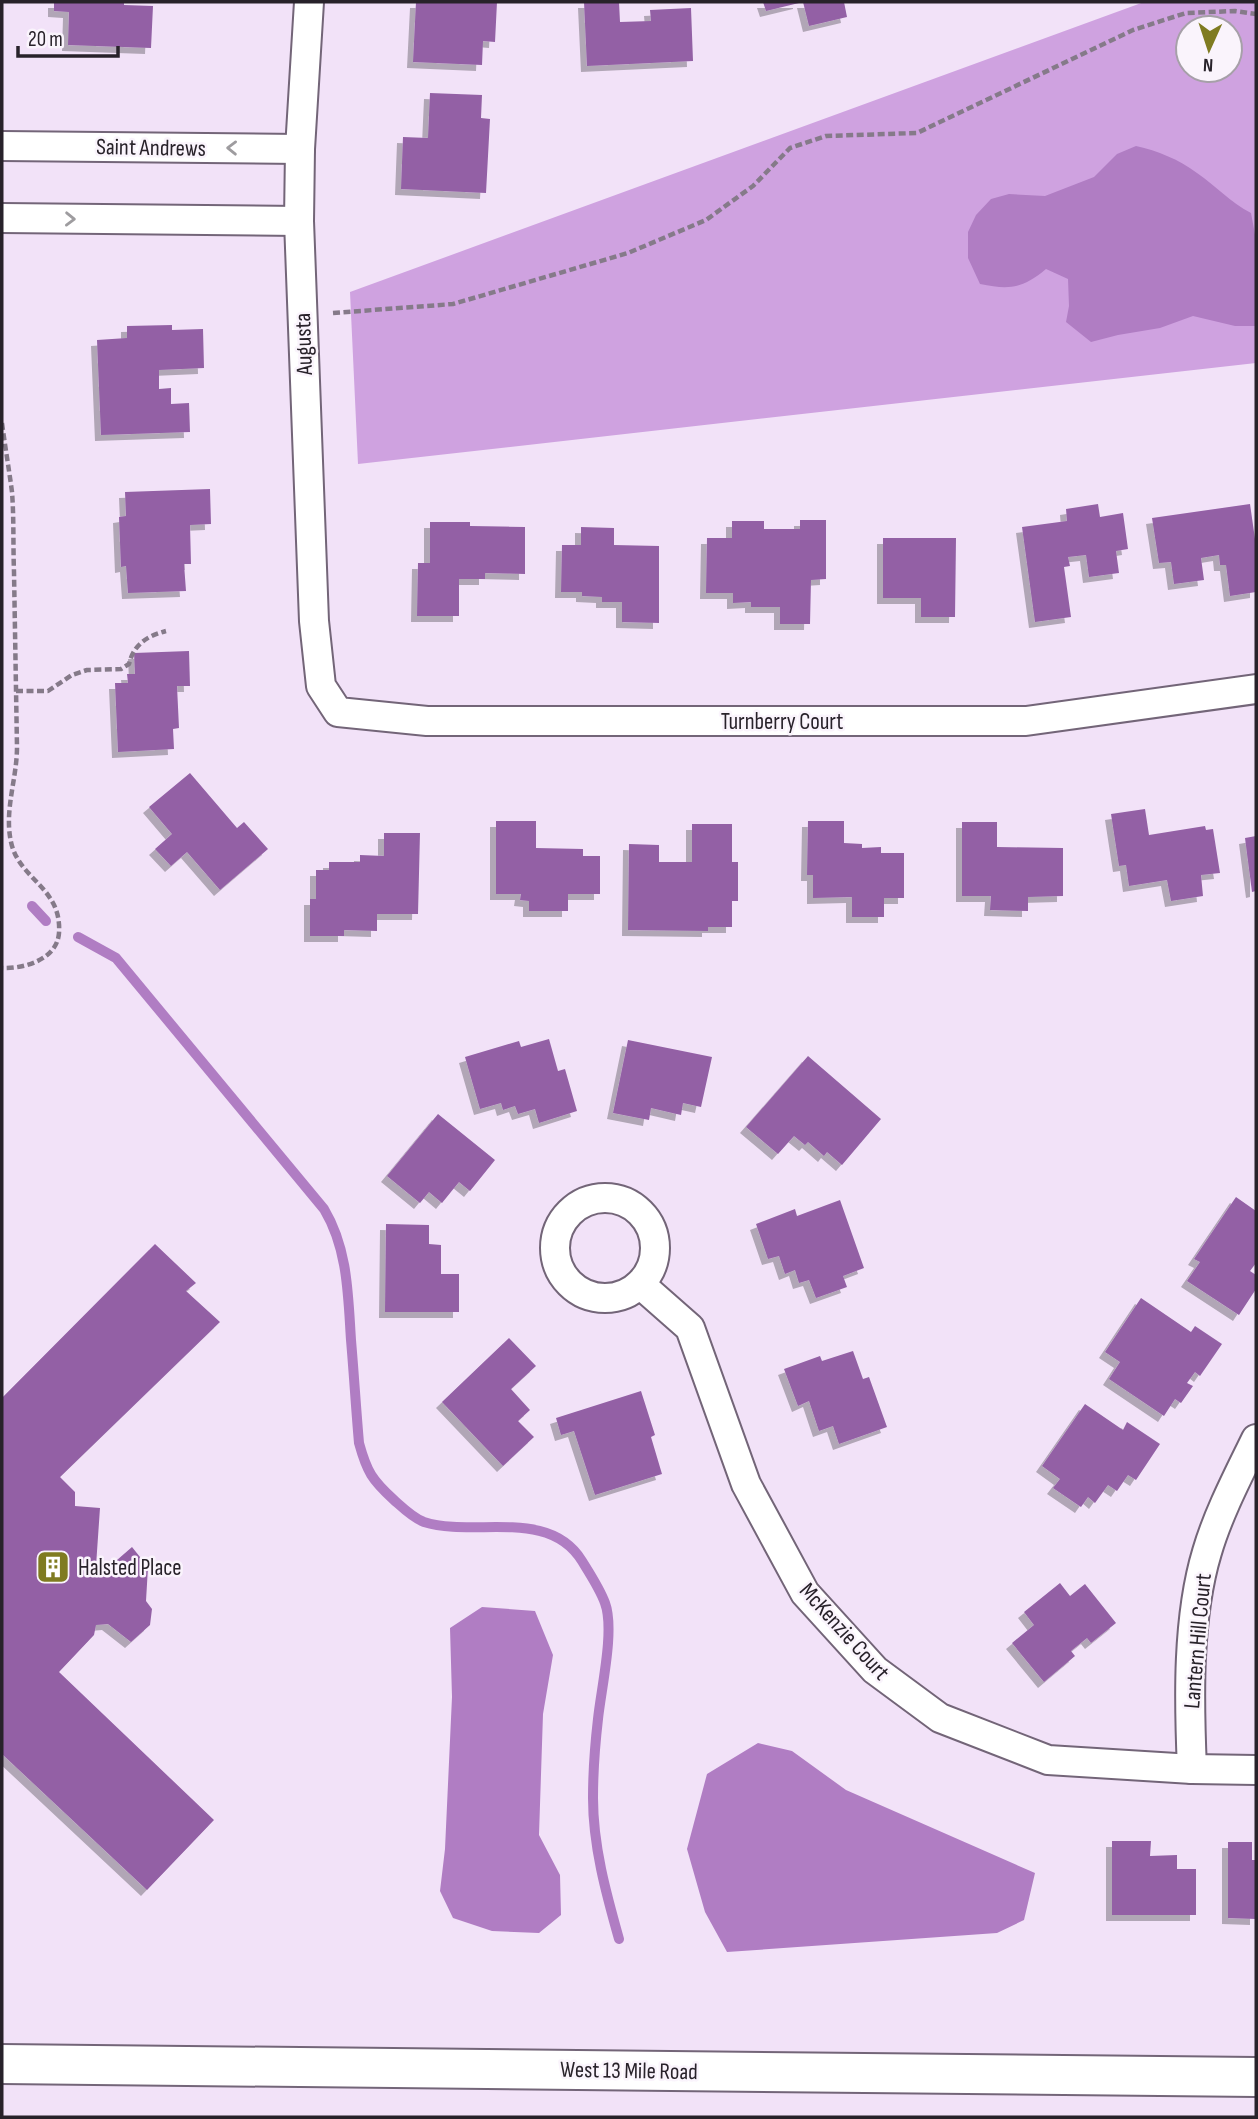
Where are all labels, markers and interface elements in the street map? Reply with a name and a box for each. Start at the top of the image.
scale bar [18,14,117,58]
north arrow [1174,14,1244,84]
text: 20 m [28,27,63,52]
text: N [1203,53,1214,76]
street label: Saint Andrews [96,133,206,163]
one-way arrow [226,140,236,156]
one-way arrow [65,211,76,227]
street label: Augusta [289,312,319,377]
street label: Turnberry Court [721,708,843,736]
building icon: Halsted Place [34,1548,72,1586]
place label: Halsted Place [78,1554,182,1582]
street label: Lantern Hill Court [1178,1572,1218,1710]
street label: McKenzie Court [793,1577,895,1686]
street label: West 13 Mile Road [560,2056,698,2086]

